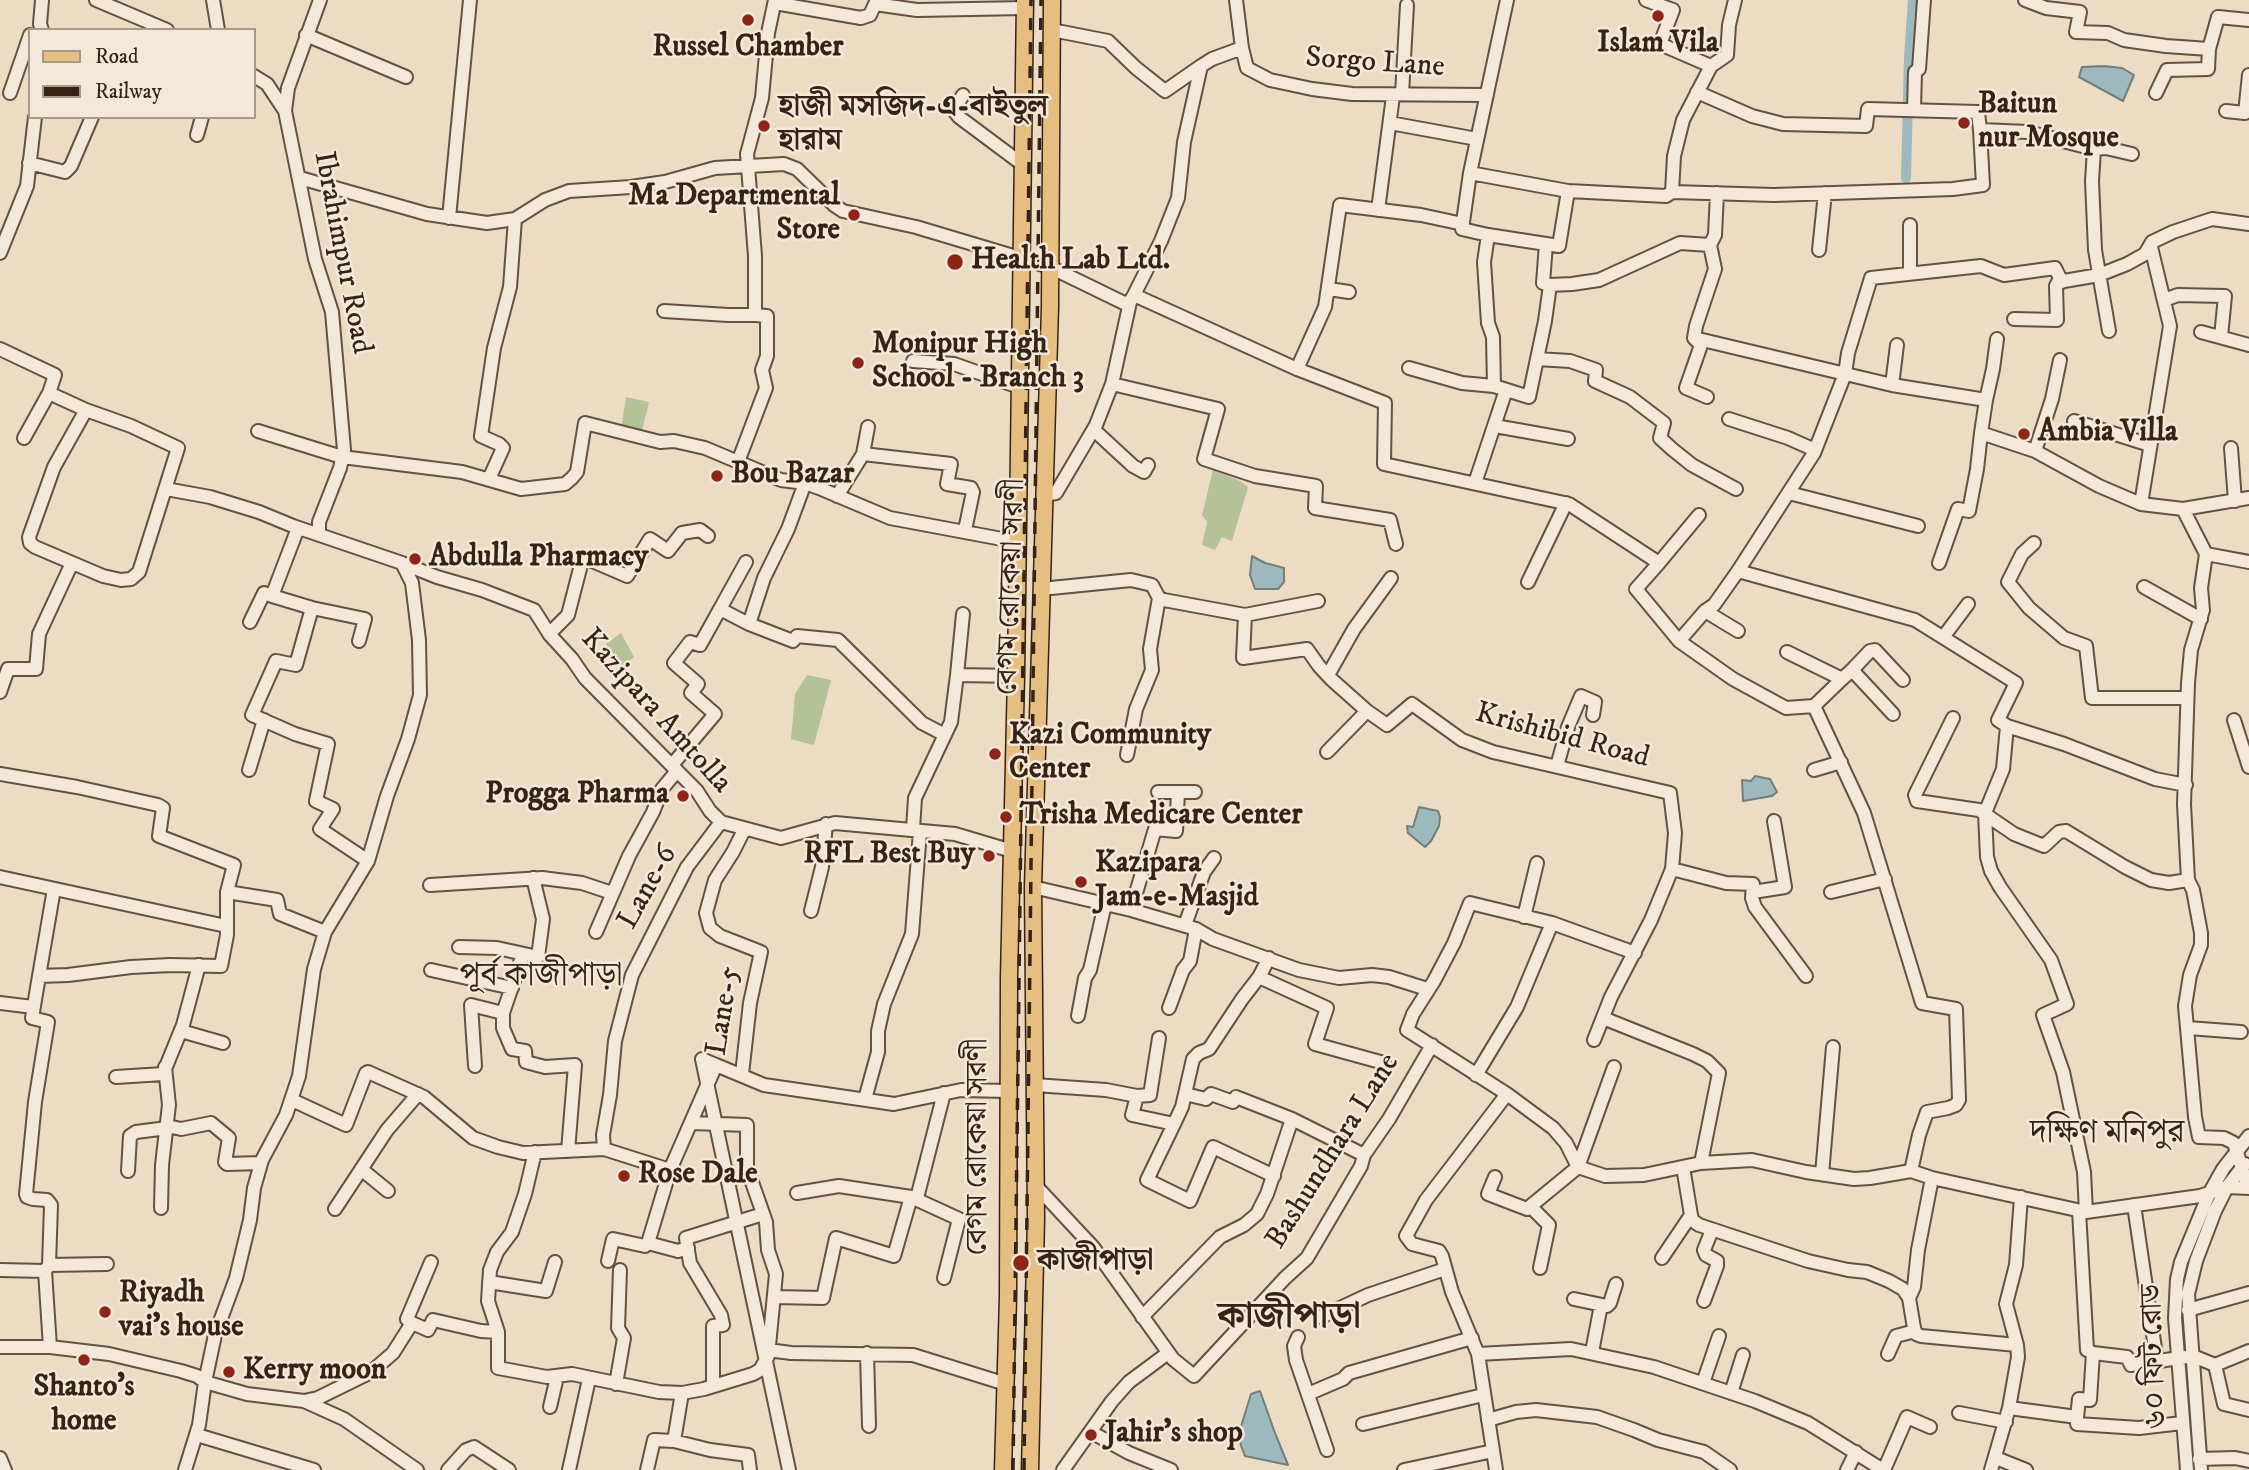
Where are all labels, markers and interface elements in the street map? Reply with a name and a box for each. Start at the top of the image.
marker: Islam Vila [1650,8,1666,24]
marker: Russel Chamber [740,12,756,28]
place label: Islam Vila [1597,27,1719,63]
legend [28,28,256,119]
place label: Russel Chamber [653,31,843,67]
street label: Sorgo Lane [1304,41,1446,87]
text: Road [95,44,139,70]
text: Railway [95,79,162,105]
place label: Baitun nur Mosque [1978,88,2119,158]
place label: হাজী মসজিদ-এ-বাইতুল হারাম [778,91,1048,162]
marker: Baitun nur Mosque [1956,115,1972,131]
marker: হাজী মসজিদ-এ-বাইতুল হারাম [756,118,772,134]
street label: Ibrahimpur Road [304,149,378,357]
place label: Ma Departmental Store [628,180,840,250]
marker: Ma Departmental Store [846,207,862,223]
place label: Health Lab Ltd. [971,244,1170,280]
marker: Health Lab Ltd. [945,252,965,272]
place label: Monipur High School - Branch 3 [872,328,1084,398]
marker: Monipur High School - Branch 3 [850,355,866,371]
place label: Ambia Villa [2038,416,2178,452]
marker: Ambia Villa [2016,426,2032,442]
place label: Bou Bazar [731,458,854,494]
marker: Bou Bazar [709,468,725,484]
street label: বেগম রোকেয়া সরণী [991,478,1035,696]
place label: Abdulla Pharmacy [429,541,648,577]
marker: Abdulla Pharmacy [407,551,423,567]
street label: Kazipara Amtolla [572,622,738,802]
street label: Krishibid Road [1471,696,1653,778]
place label: Kazi Community Center [1009,719,1211,790]
marker: Kazi Community Center [987,746,1003,762]
place label: Progga Pharma [485,778,669,814]
marker: Progga Pharma [675,788,691,804]
place label: Trisha Medicare Center [1020,799,1302,835]
marker: Trisha Medicare Center [998,809,1014,825]
place label: RFL Best Buy [803,838,975,874]
street label: Lane-6 [611,840,687,936]
place label: Kazipara Jam-e-Masjid [1095,847,1258,917]
marker: RFL Best Buy [981,848,997,864]
marker: Kazipara Jam-e-Masjid [1073,874,1089,890]
district label: পূর্ব কাজীপাড়া [460,958,622,998]
street label: Lane-5 [700,964,750,1058]
street label: বেগম রোকেয়া সরণী [962,1039,998,1255]
street label: Bashundhara Lane [1260,1048,1408,1256]
district label: দক্ষিণ মনিপুর [2030,1115,2184,1155]
place label: Rose Dale [638,1158,758,1194]
marker: Rose Dale [616,1168,632,1184]
place label: কাজীপাড়া [1037,1245,1154,1281]
marker: কাজীপাড়া [1011,1253,1031,1273]
place label: Riyadh vai's house [119,1277,244,1348]
street label: ৬০ ফিট রোড [2135,1284,2177,1430]
district label: কাজীপাড়া [1217,1297,1361,1341]
marker: Riyadh vai's house [97,1304,113,1320]
marker: Shanto's home [76,1352,92,1368]
place label: Kerry moon [243,1354,386,1390]
marker: Kerry moon [221,1364,237,1380]
place label: Shanto's home [33,1371,135,1442]
place label: Jahir's shop [1105,1417,1243,1453]
marker: Jahir's shop [1083,1427,1099,1443]

